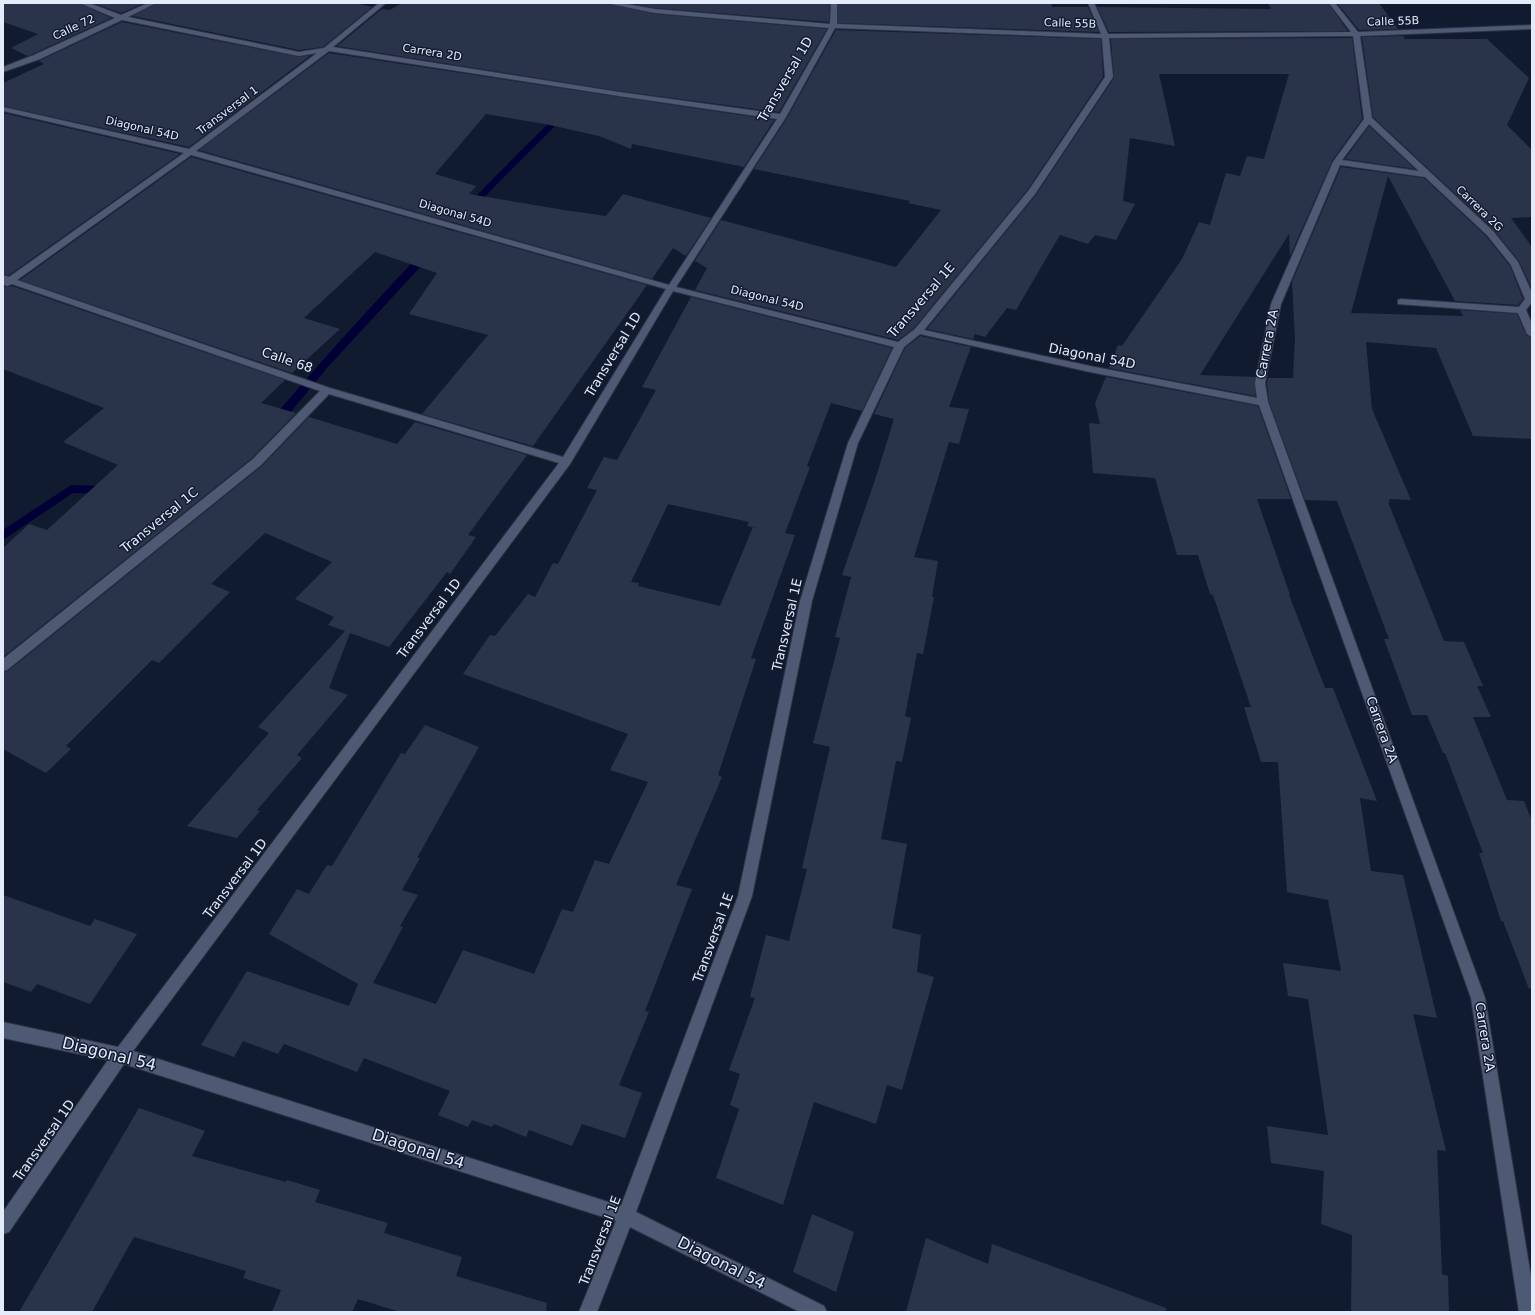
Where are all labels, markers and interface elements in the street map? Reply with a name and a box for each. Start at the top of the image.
street label: Calle 72 [51,13,97,43]
street label: Calle 55B [1367,14,1419,30]
street label: Calle 55B [1044,16,1096,32]
street label: Transversal 1D [755,34,817,126]
street label: Carrera 2D [401,42,463,64]
street label: Transversal 1 [195,84,261,138]
street label: Diagonal 54D [104,114,180,144]
street label: Carrera 2G [1453,183,1505,235]
street label: Diagonal 54D [417,197,493,231]
street label: Transversal 1E [885,260,959,342]
street label: Diagonal 54D [729,284,805,314]
street label: Carrera 2A [1254,308,1282,380]
street label: Transversal 1D [583,310,645,400]
street label: Diagonal 54D [1047,341,1137,373]
street label: Calle 68 [259,345,315,377]
street label: Transversal 1C [118,485,202,557]
street label: Transversal 1D [395,576,465,662]
street label: Transversal 1E [770,577,806,673]
street label: Carrera 2A [1362,695,1400,765]
street label: Transversal 1D [201,836,271,922]
street label: Transversal 1E [691,891,737,985]
street label: Carrera 2A [1471,1001,1497,1073]
street label: Diagonal 54 [60,1034,158,1076]
street label: Transversal 1D [11,1097,79,1185]
street label: Diagonal 54 [369,1126,467,1174]
street label: Transversal 1E [577,1194,625,1288]
street label: Diagonal 54 [674,1234,768,1294]

